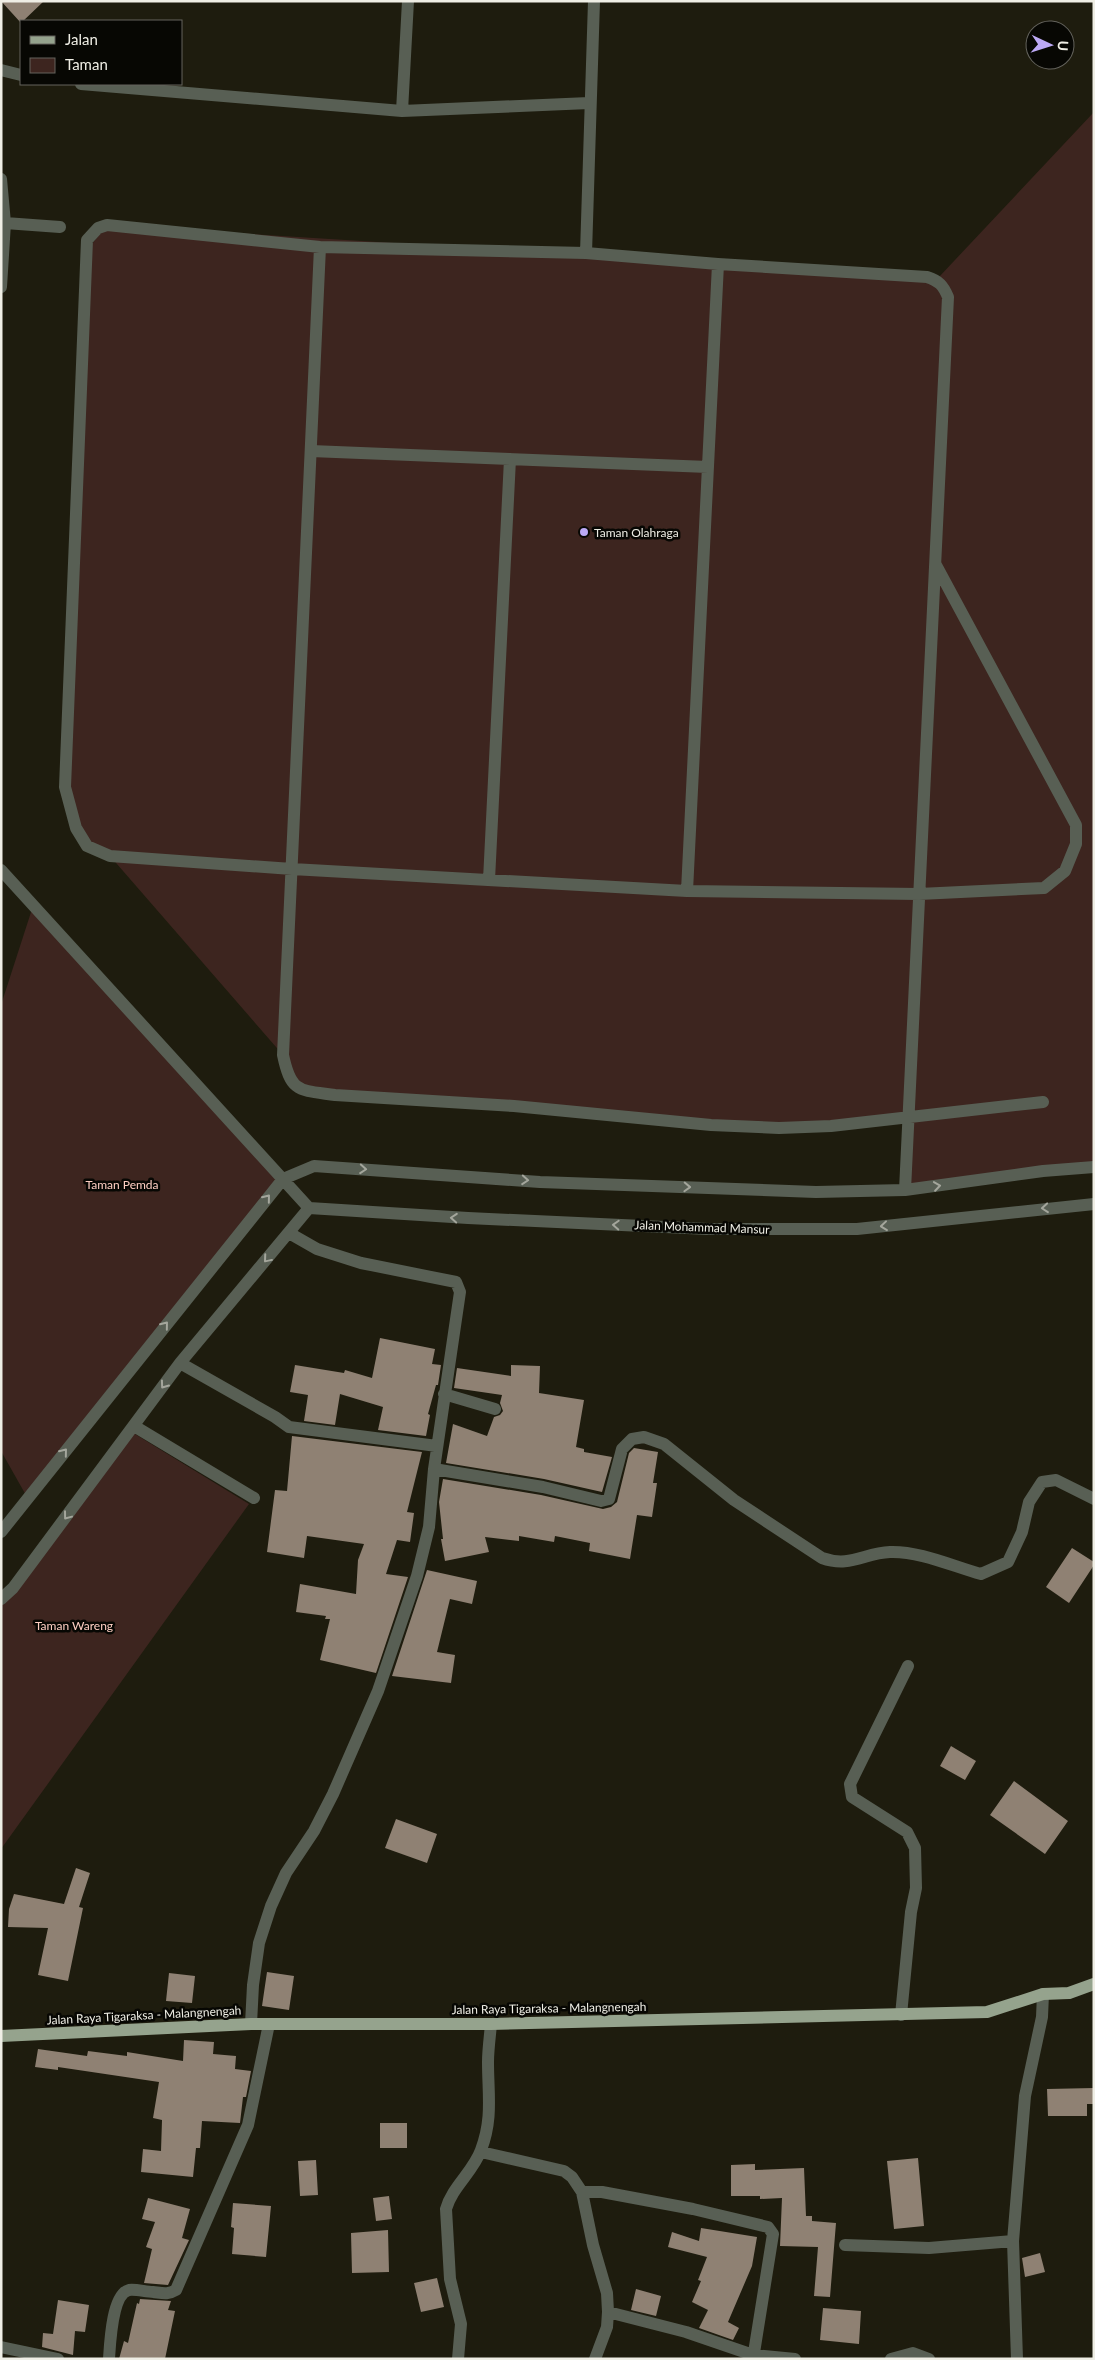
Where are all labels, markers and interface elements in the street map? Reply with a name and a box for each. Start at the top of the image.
legend [20,20,182,85]
north arrow [1025,20,1075,70]
text: Jalan [65,30,98,48]
text: U [1055,40,1072,52]
text: Taman [65,55,108,73]
place label: Taman Olahraga [594,525,679,540]
marker: Taman Olahraga [578,526,590,538]
one-way arrow [359,1164,367,1175]
one-way arrow [521,1175,529,1186]
park label: Taman Pemda [85,1177,159,1192]
one-way arrow [933,1181,941,1192]
one-way arrow [684,1182,692,1192]
one-way arrow [262,1195,271,1204]
one-way arrow [1041,1202,1049,1213]
one-way arrow [450,1212,458,1223]
street label: Jalan Mohammad Mansur [634,1217,770,1237]
one-way arrow [612,1219,620,1230]
one-way arrow [879,1220,887,1231]
one-way arrow [263,1254,272,1263]
one-way arrow [160,1322,168,1331]
one-way arrow [161,1379,170,1389]
one-way arrow [58,1449,66,1458]
one-way arrow [64,1510,73,1520]
park label: Taman Wareng [35,1618,113,1633]
street label: Jalan Raya Tigaraksa - Malangnengah [451,1999,647,2017]
street label: Jalan Raya Tigaraksa - Malangnengah [46,2002,242,2028]

